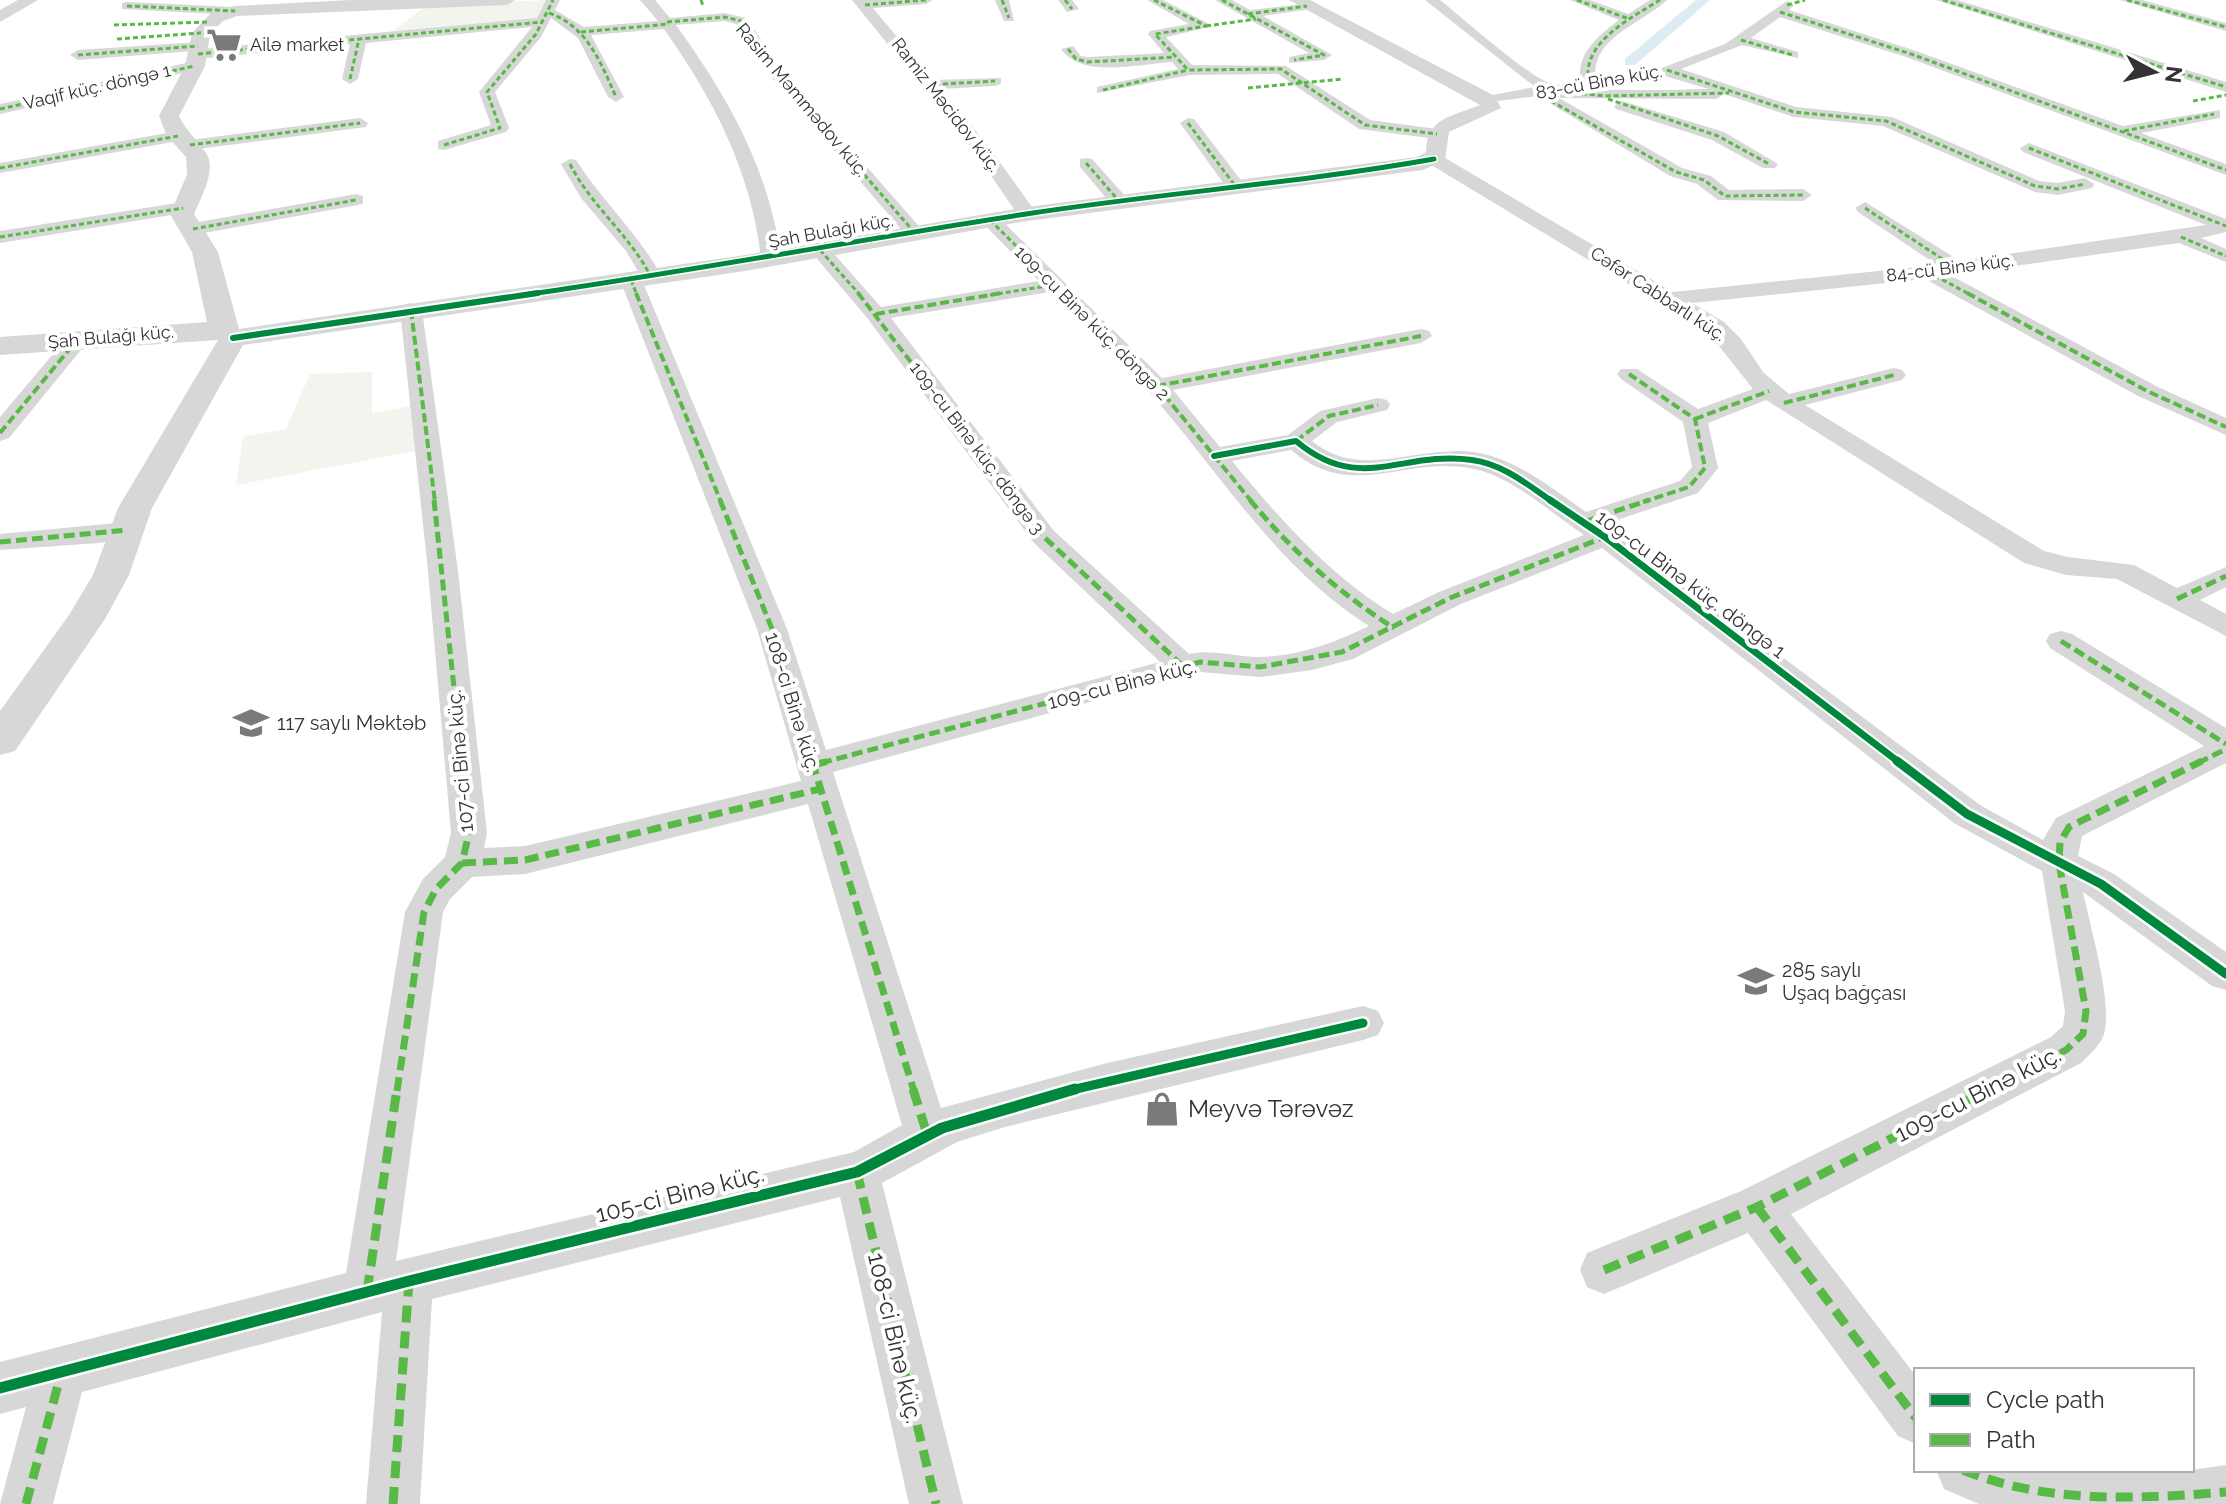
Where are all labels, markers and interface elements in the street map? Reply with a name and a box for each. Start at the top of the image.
street label: Rasim Məmmədov küç. [732,19,873,181]
supermarket icon: Ailә market [205,26,243,64]
north arrow [2114,32,2194,112]
place label: Ailә market [250,34,344,55]
street label: Ramiz Məcidov küç. [888,34,1005,176]
street label: Vaqif küç. döngə 1 [21,59,173,114]
street label: 83-cü Binə küç. [1534,60,1664,103]
text: N [2160,65,2188,84]
street label: Şah Bulağı küç. [767,209,895,252]
street label: 109-cu Binə küç. döngə 2 [1011,241,1174,404]
street label: Cəfər Cabbarlı küç. [1587,242,1730,345]
street label: 84-cü Binə küç. [1885,249,2015,286]
street label: Şah Bulağı küç. [47,321,175,352]
street label: 109-cu Binə küç. döngə 3 [906,358,1049,538]
street label: 109-cu Binə küç. döngə 1 [1591,505,1791,663]
street label: 108-ci Binə küç. [760,629,826,775]
street label: 109-cu Binə küç. [1045,654,1199,714]
street label: 107-ci Binə küç. [442,689,478,833]
school or university icon: 117 saylı Məktəb [232,704,270,742]
place label: 117 saylı Məktəb [277,711,426,735]
place label: 285 saylı Uşaq bağçası [1782,958,1906,1005]
school or university icon: 285 saylı Uşaq bağçası [1737,962,1775,1000]
street label: 109-cu Binə küç. [1890,1039,2066,1148]
shop icon: Meyvə Tərəvəz [1143,1090,1181,1128]
place label: Meyvə Tərəvəz [1188,1094,1354,1123]
street label: 105-ci Binə küç. [593,1159,767,1228]
street label: 108-ci Binə küç. [862,1250,929,1426]
legend [1914,1368,2194,1472]
text: Cycle path [1986,1385,2105,1414]
text: Path [1986,1425,2036,1454]

